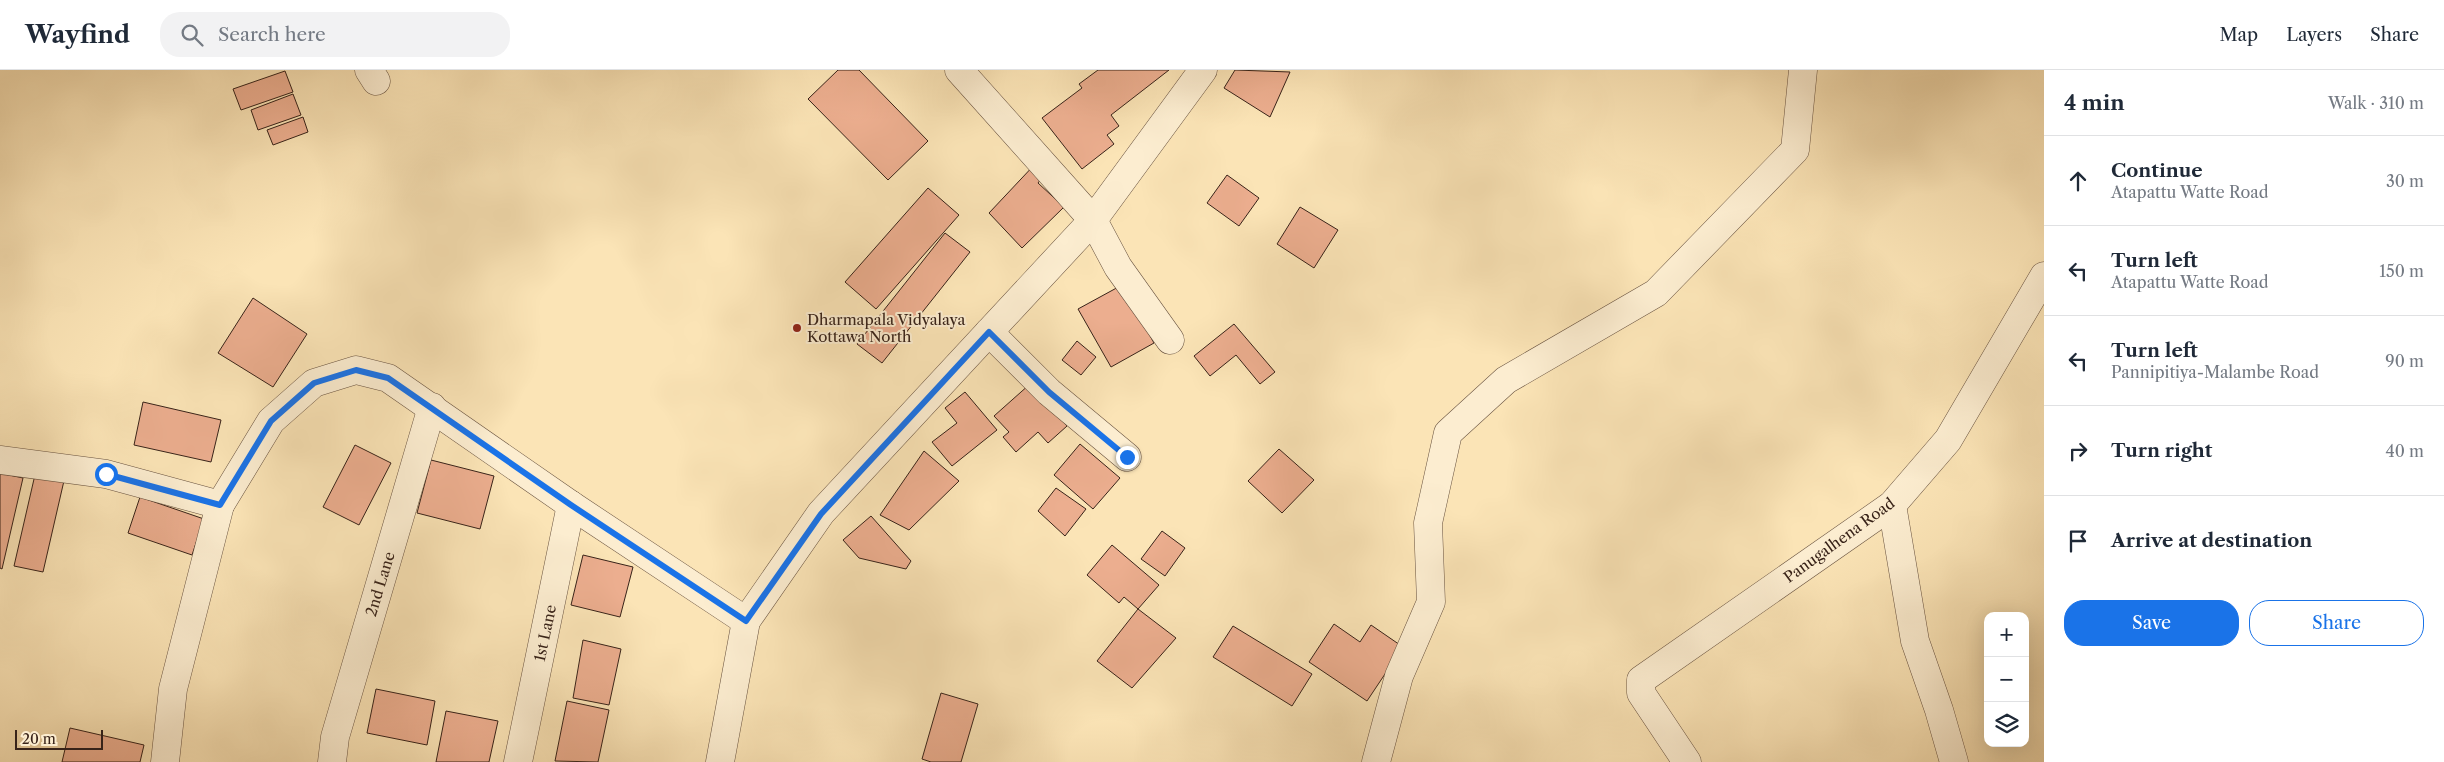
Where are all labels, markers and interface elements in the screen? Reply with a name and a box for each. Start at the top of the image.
search box [160,12,510,57]
text: Wayfind [25,20,130,49]
icon: search [178,21,206,49]
text: Search here [218,23,326,46]
text: Map [2220,24,2258,46]
text: Layers [2286,24,2342,46]
text: Share [2370,24,2419,46]
text: 4 min [2064,90,2125,115]
text: Walk · 310 m [2328,93,2424,113]
text: Continue [2111,159,2203,182]
icon: ahead [2064,167,2092,195]
text: 30 m [2386,171,2424,191]
text: Atapattu Watte Road [2111,182,2269,202]
text: Turn left [2111,249,2198,272]
icon: left [2064,257,2092,285]
text: 150 m [2379,261,2424,281]
text: Atapattu Watte Road [2111,272,2269,292]
place label: Dharmapala Vidyalaya Kottawa North [807,310,965,346]
marker: Dharmapala Vidyalaya Kottawa North [791,322,803,334]
text: Turn left [2111,339,2198,362]
icon: left [2064,347,2092,375]
text: 90 m [2385,351,2424,371]
text: Pannipitiya-Malambe Road [2111,362,2319,382]
icon: right [2064,437,2092,465]
text: Turn right [2111,439,2212,462]
text: 40 m [2385,441,2424,461]
route end [1116,446,1139,469]
route start [95,463,118,486]
street label: Panugalhena Road [1780,493,1898,587]
icon: arrive [2064,527,2092,555]
text: Arrive at destination [2111,529,2312,552]
street label: 2nd Lane [361,549,399,619]
button: Save [2064,600,2239,646]
button: Share [2249,600,2424,646]
street label: 1st Lane [530,603,560,663]
map controls [1984,612,2029,747]
button: + [1984,612,2029,657]
button: − [1984,657,2029,702]
button: layers [1984,702,2029,747]
scale bar [15,727,102,750]
text: 20 m [22,730,56,748]

